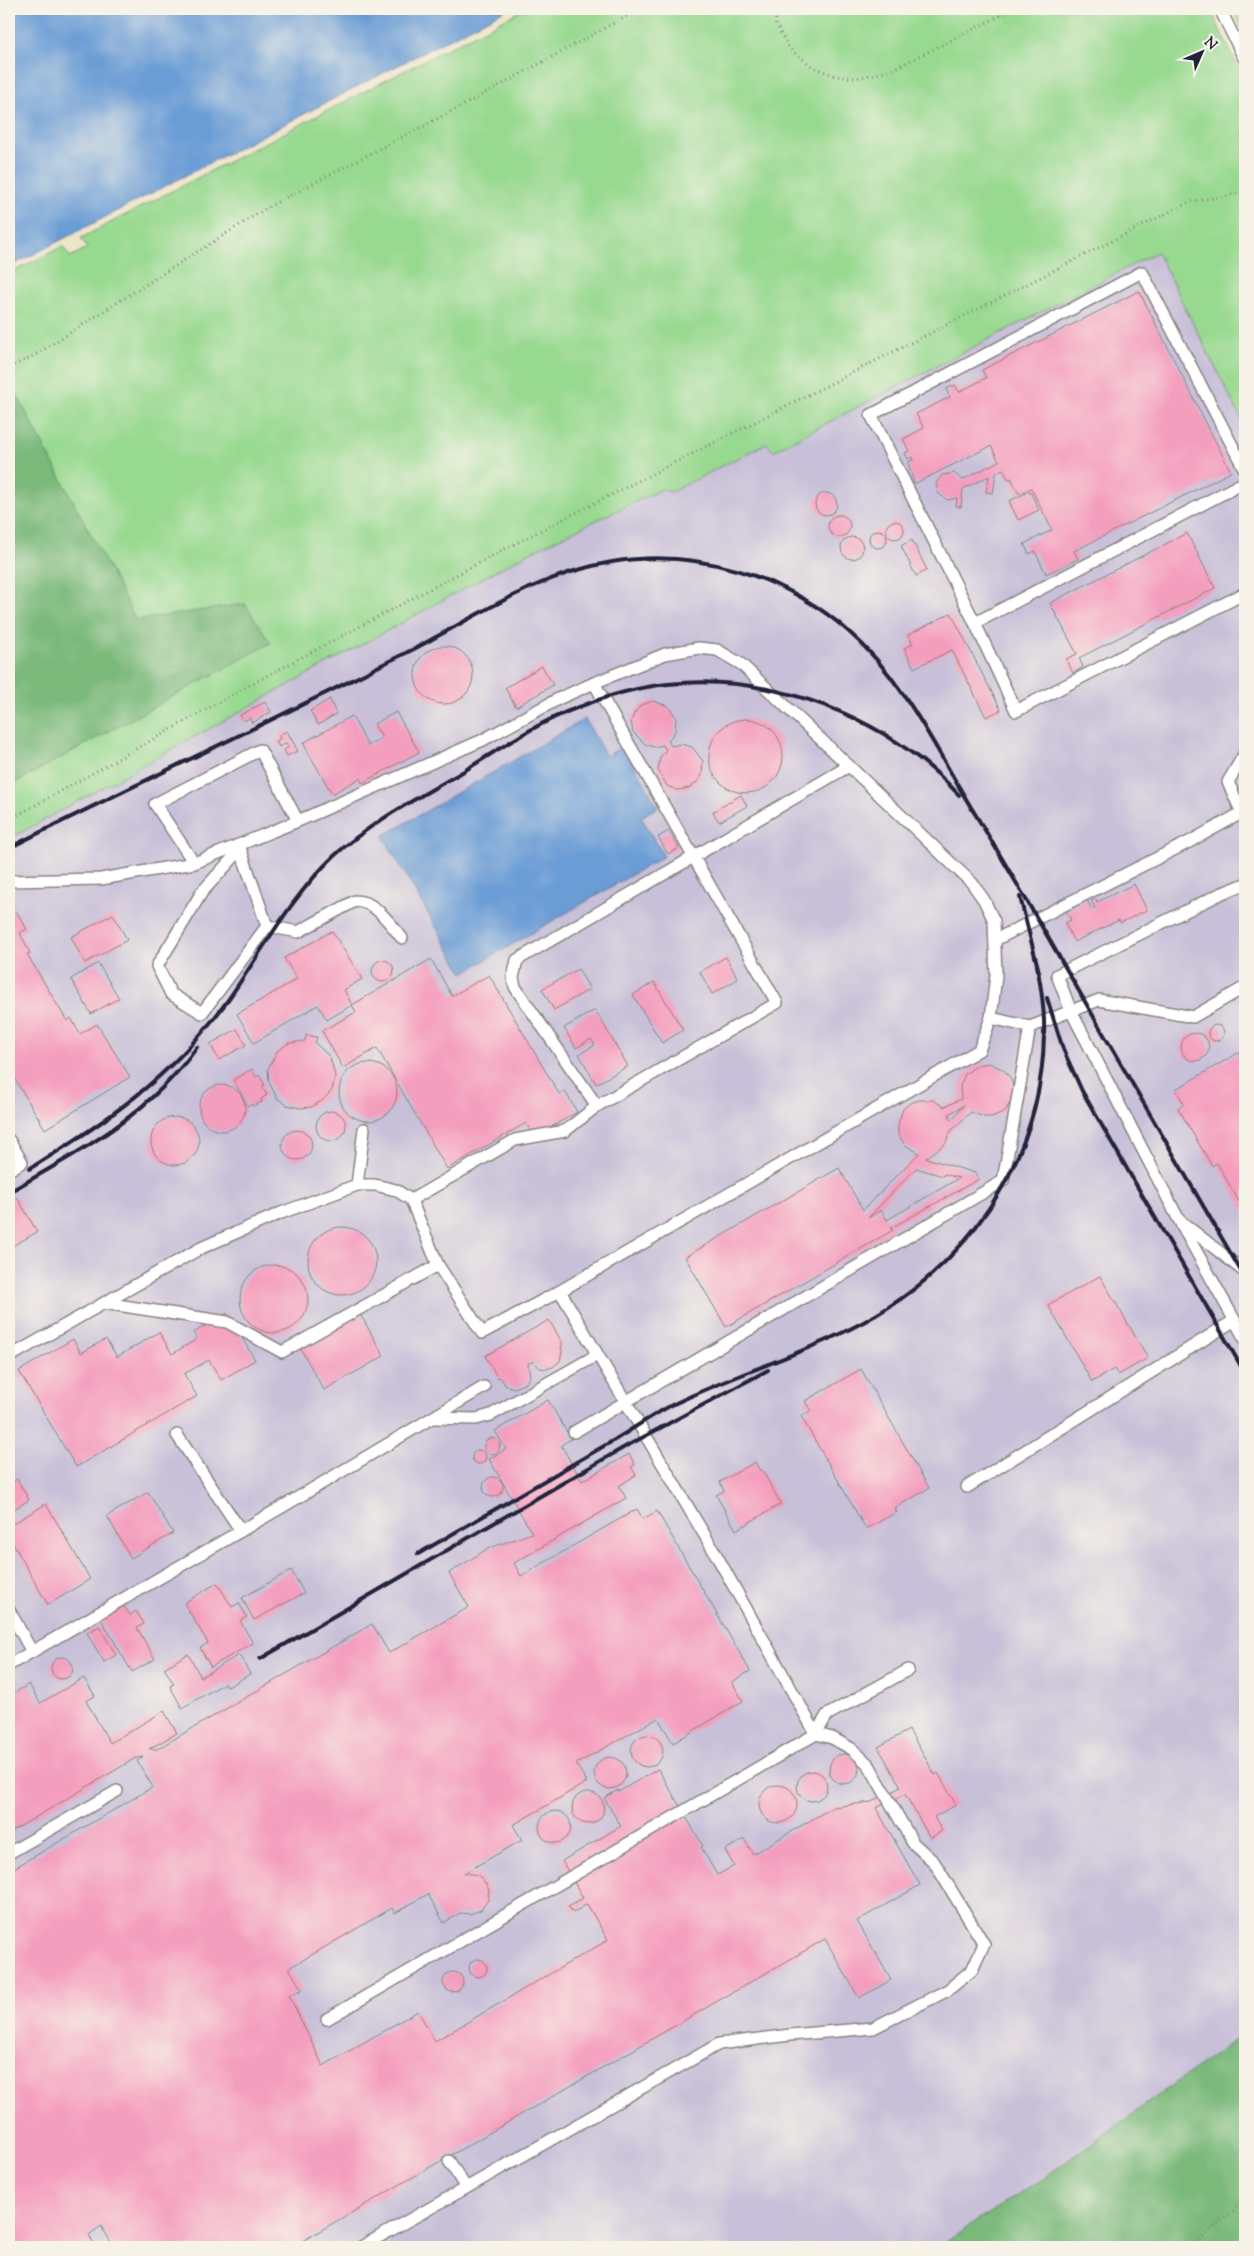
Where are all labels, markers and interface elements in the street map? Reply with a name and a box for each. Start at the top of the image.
north arrow [1176,28,1226,78]
text: N [1199,33,1221,55]

